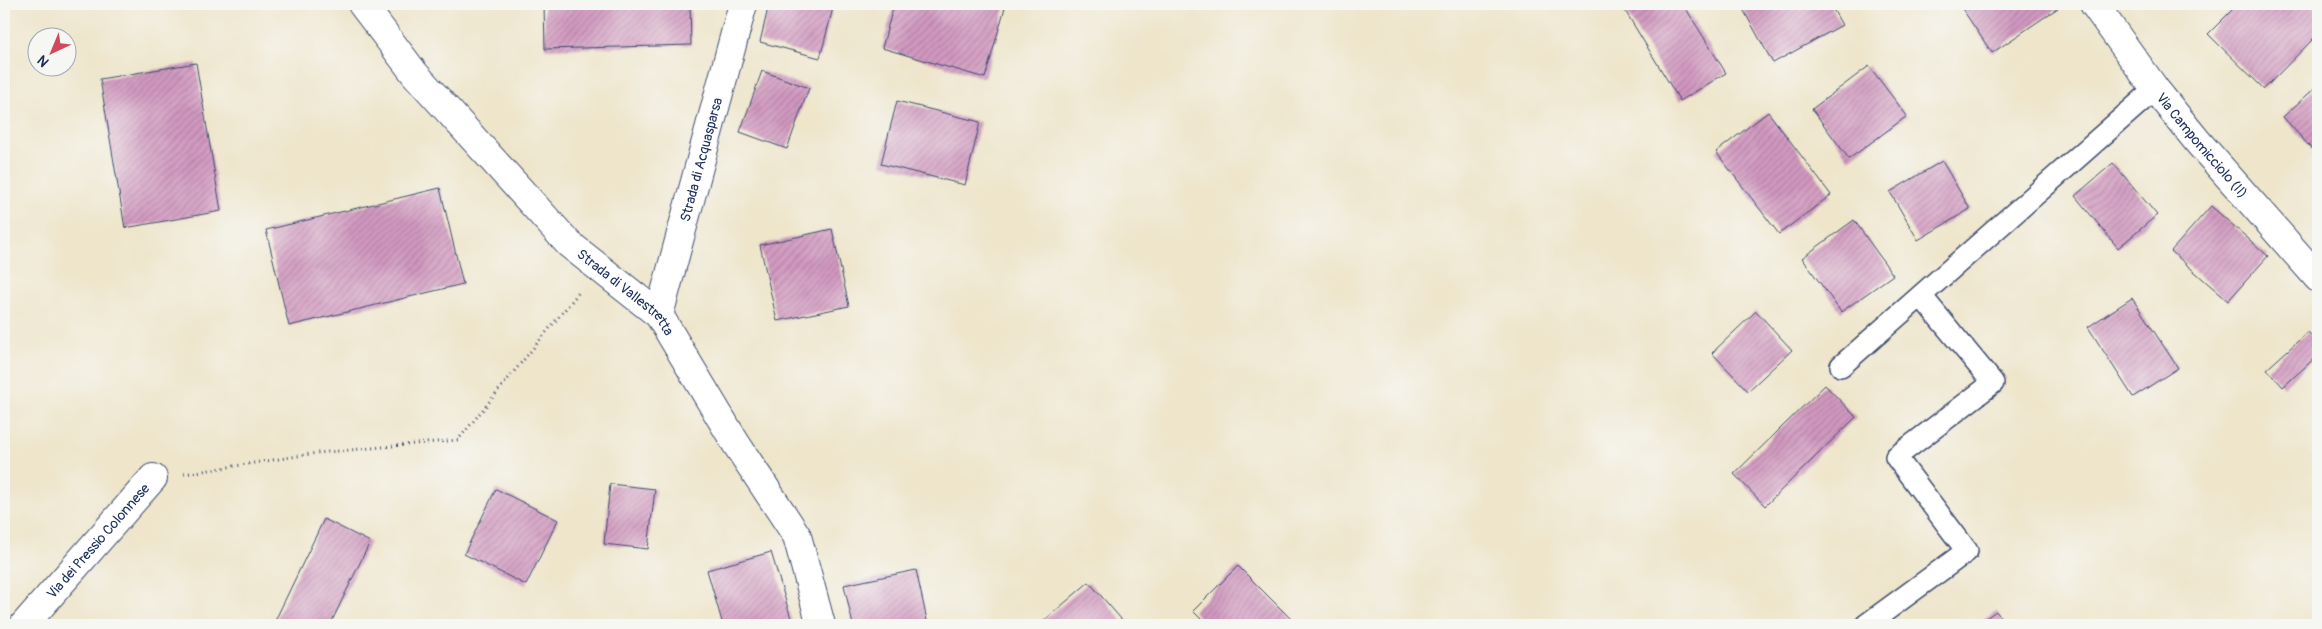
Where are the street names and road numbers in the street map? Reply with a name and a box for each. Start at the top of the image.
street label: Via Campomicciolo (II) [2153,90,2251,201]
street label: Strada di Acquasparsa [677,96,726,224]
street label: Strada di Vallestretta [573,246,677,339]
street label: Via dei Pressio Colonnese [43,480,153,602]

